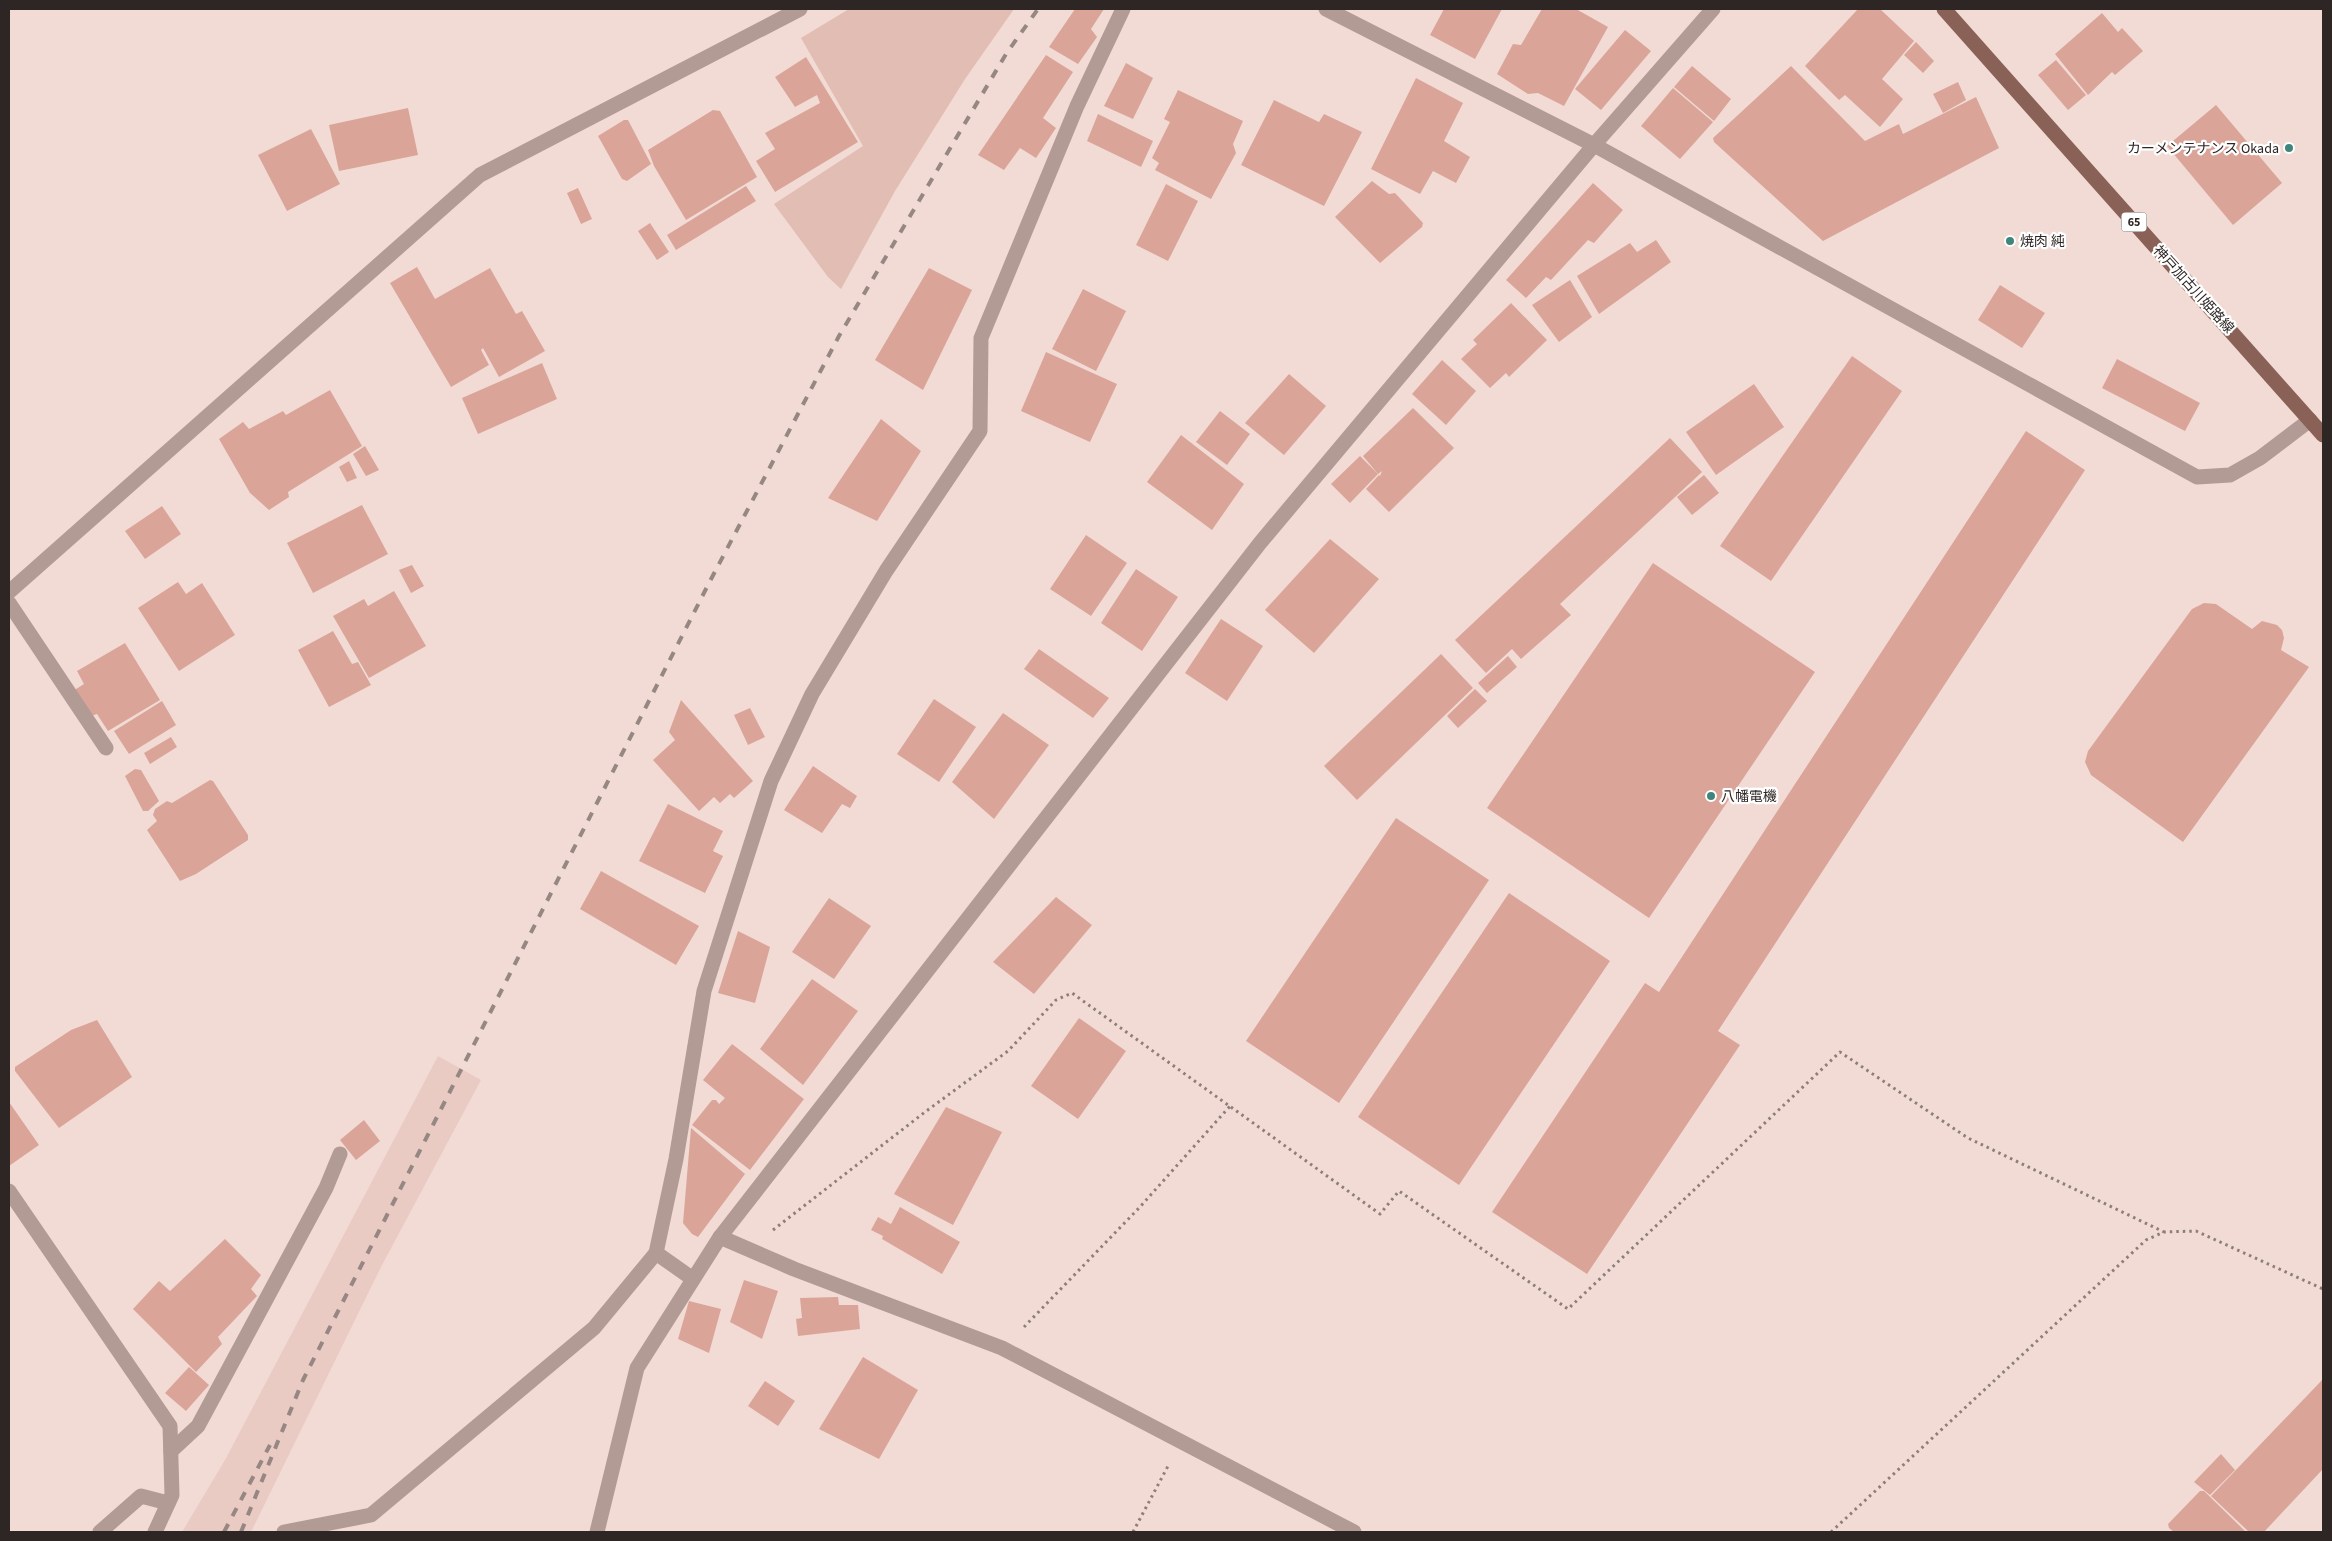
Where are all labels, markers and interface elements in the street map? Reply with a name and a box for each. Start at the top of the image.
place label: カーメンテナンス Okada [2127,139,2279,159]
marker: カーメンテナンス Okada [2283,142,2295,154]
road number: 65 [2122,212,2146,232]
place label: 焼肉 純 [2020,232,2065,252]
marker: 焼肉 純 [2004,235,2016,247]
street label: 神戸加古川姫路線 [2148,241,2238,338]
place label: 八幡電機 [1721,787,1777,807]
marker: 八幡電機 [1705,790,1717,802]

